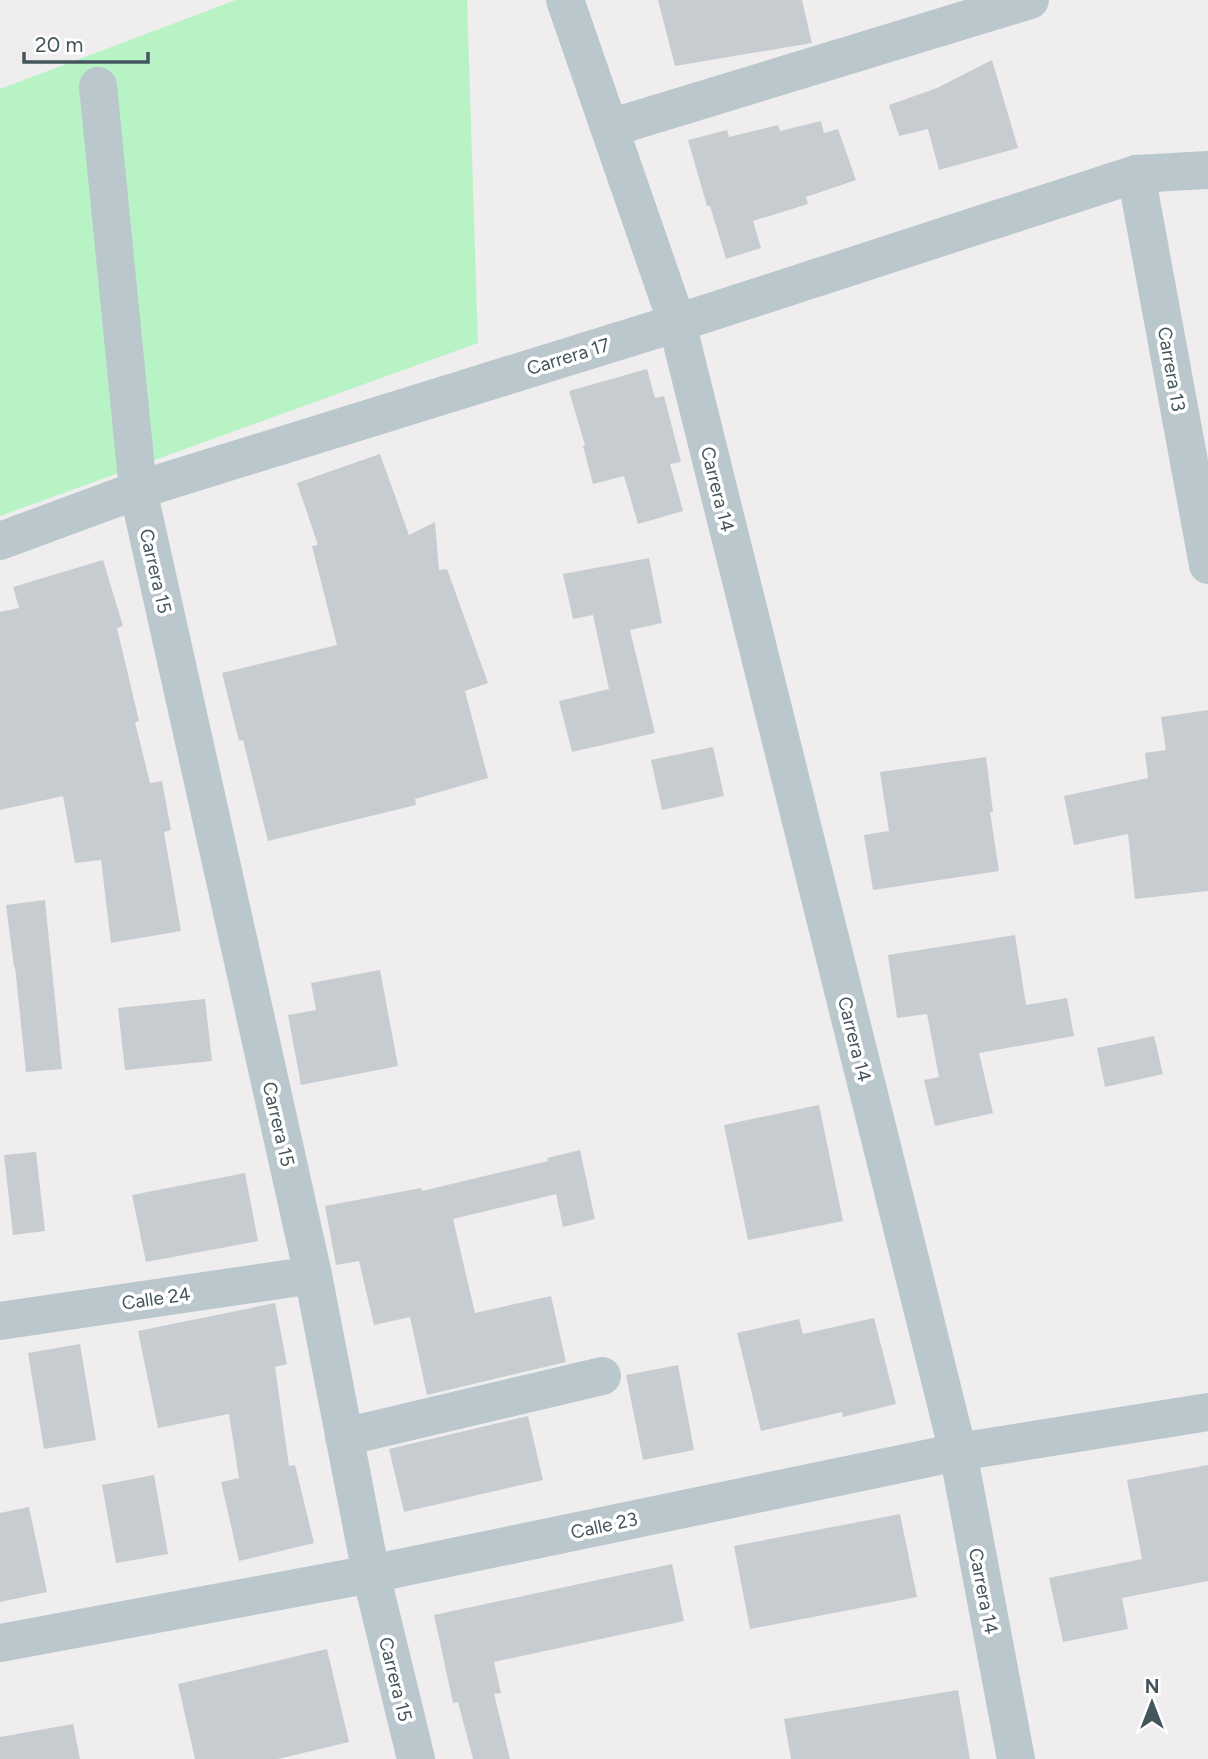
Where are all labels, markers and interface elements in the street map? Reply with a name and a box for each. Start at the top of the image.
scale bar [24,21,149,65]
text: 20 m [35,32,83,57]
street label: Carrera 13 [1153,325,1190,413]
street label: Carrera 17 [524,333,612,380]
street label: Carrera 14 [696,444,739,534]
street label: Carrera 15 [135,527,176,616]
street label: Carrera 14 [833,994,876,1084]
street label: Carrera 15 [258,1080,299,1169]
street label: Calle 24 [120,1282,192,1315]
street label: Calle 23 [569,1507,640,1544]
street label: Carrera 14 [964,1546,1003,1636]
street label: Carrera 15 [374,1635,417,1724]
north arrow [1117,1668,1187,1738]
text: N [1145,1675,1159,1698]

